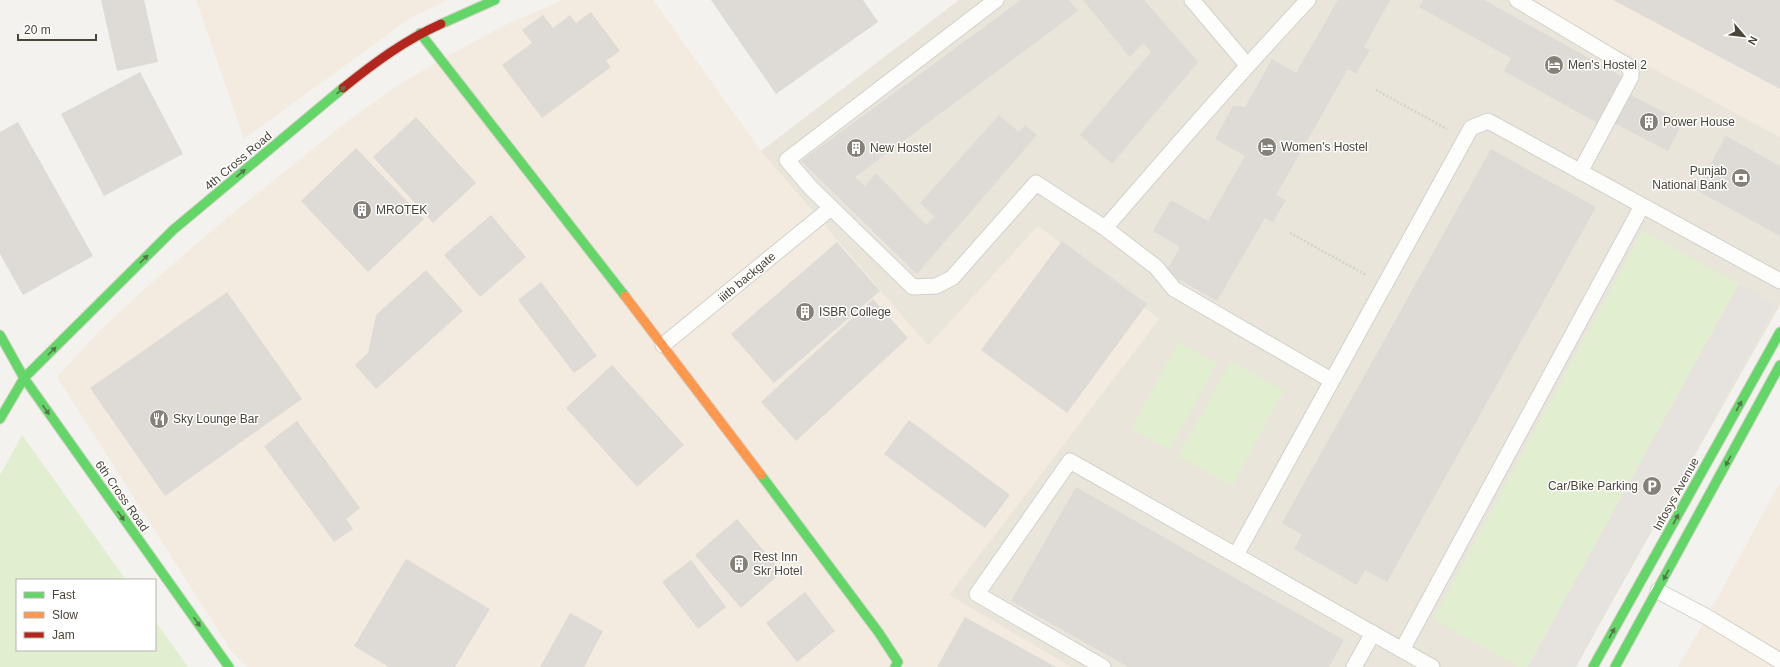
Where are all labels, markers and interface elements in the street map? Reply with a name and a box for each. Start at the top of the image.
scale bar [18,16,96,42]
north arrow [1724,16,1764,56]
text: 20 m [24,23,51,37]
text: N [1746,34,1760,47]
hotel icon: Men's Hostel 2 [1543,54,1565,76]
place label: Men's Hostel 2 [1568,58,1647,72]
one-way arrow [336,85,346,94]
building icon: Power House [1638,111,1660,133]
place label: Power House [1663,115,1735,129]
street label: 4th Cross Road [202,129,274,193]
hotel icon: Women's Hostel [1256,136,1278,158]
building icon: New Hostel [845,137,867,159]
place label: Women's Hostel [1281,140,1368,154]
place label: New Hostel [870,141,931,155]
place label: Punjab National Bank [1652,164,1728,192]
bank icon: Punjab National Bank [1730,167,1752,189]
one-way arrow [236,169,247,178]
building icon: MROTEK [351,199,373,221]
place label: MROTEK [376,203,427,217]
street label: iiitb backgate [716,249,779,305]
one-way arrow [139,254,149,264]
building icon: ISBR College [794,301,816,323]
place label: ISBR College [819,305,891,319]
one-way arrow [47,346,57,356]
one-way arrow [1736,400,1743,412]
one-way arrow [42,405,50,415]
restaurant icon: Sky Lounge Bar [148,408,170,430]
place label: Sky Lounge Bar [173,412,258,426]
street label: Infosys Avenue [1650,455,1702,533]
one-way arrow [1725,455,1731,467]
street label: 6th Cross Road [92,458,152,534]
parking icon: Car/Bike Parking [1641,475,1663,497]
place label: Car/Bike Parking [1548,479,1638,493]
one-way arrow [117,511,125,522]
one-way arrow [1672,514,1679,525]
place label: Rest Inn Skr Hotel [753,550,802,578]
building icon: Rest Inn Skr Hotel [728,553,750,575]
one-way arrow [1663,569,1669,581]
legend [16,579,156,651]
text: Fast [52,588,76,602]
text: Slow [52,608,78,622]
one-way arrow [192,617,201,628]
one-way arrow [1609,627,1616,639]
text: Jam [52,628,75,642]

